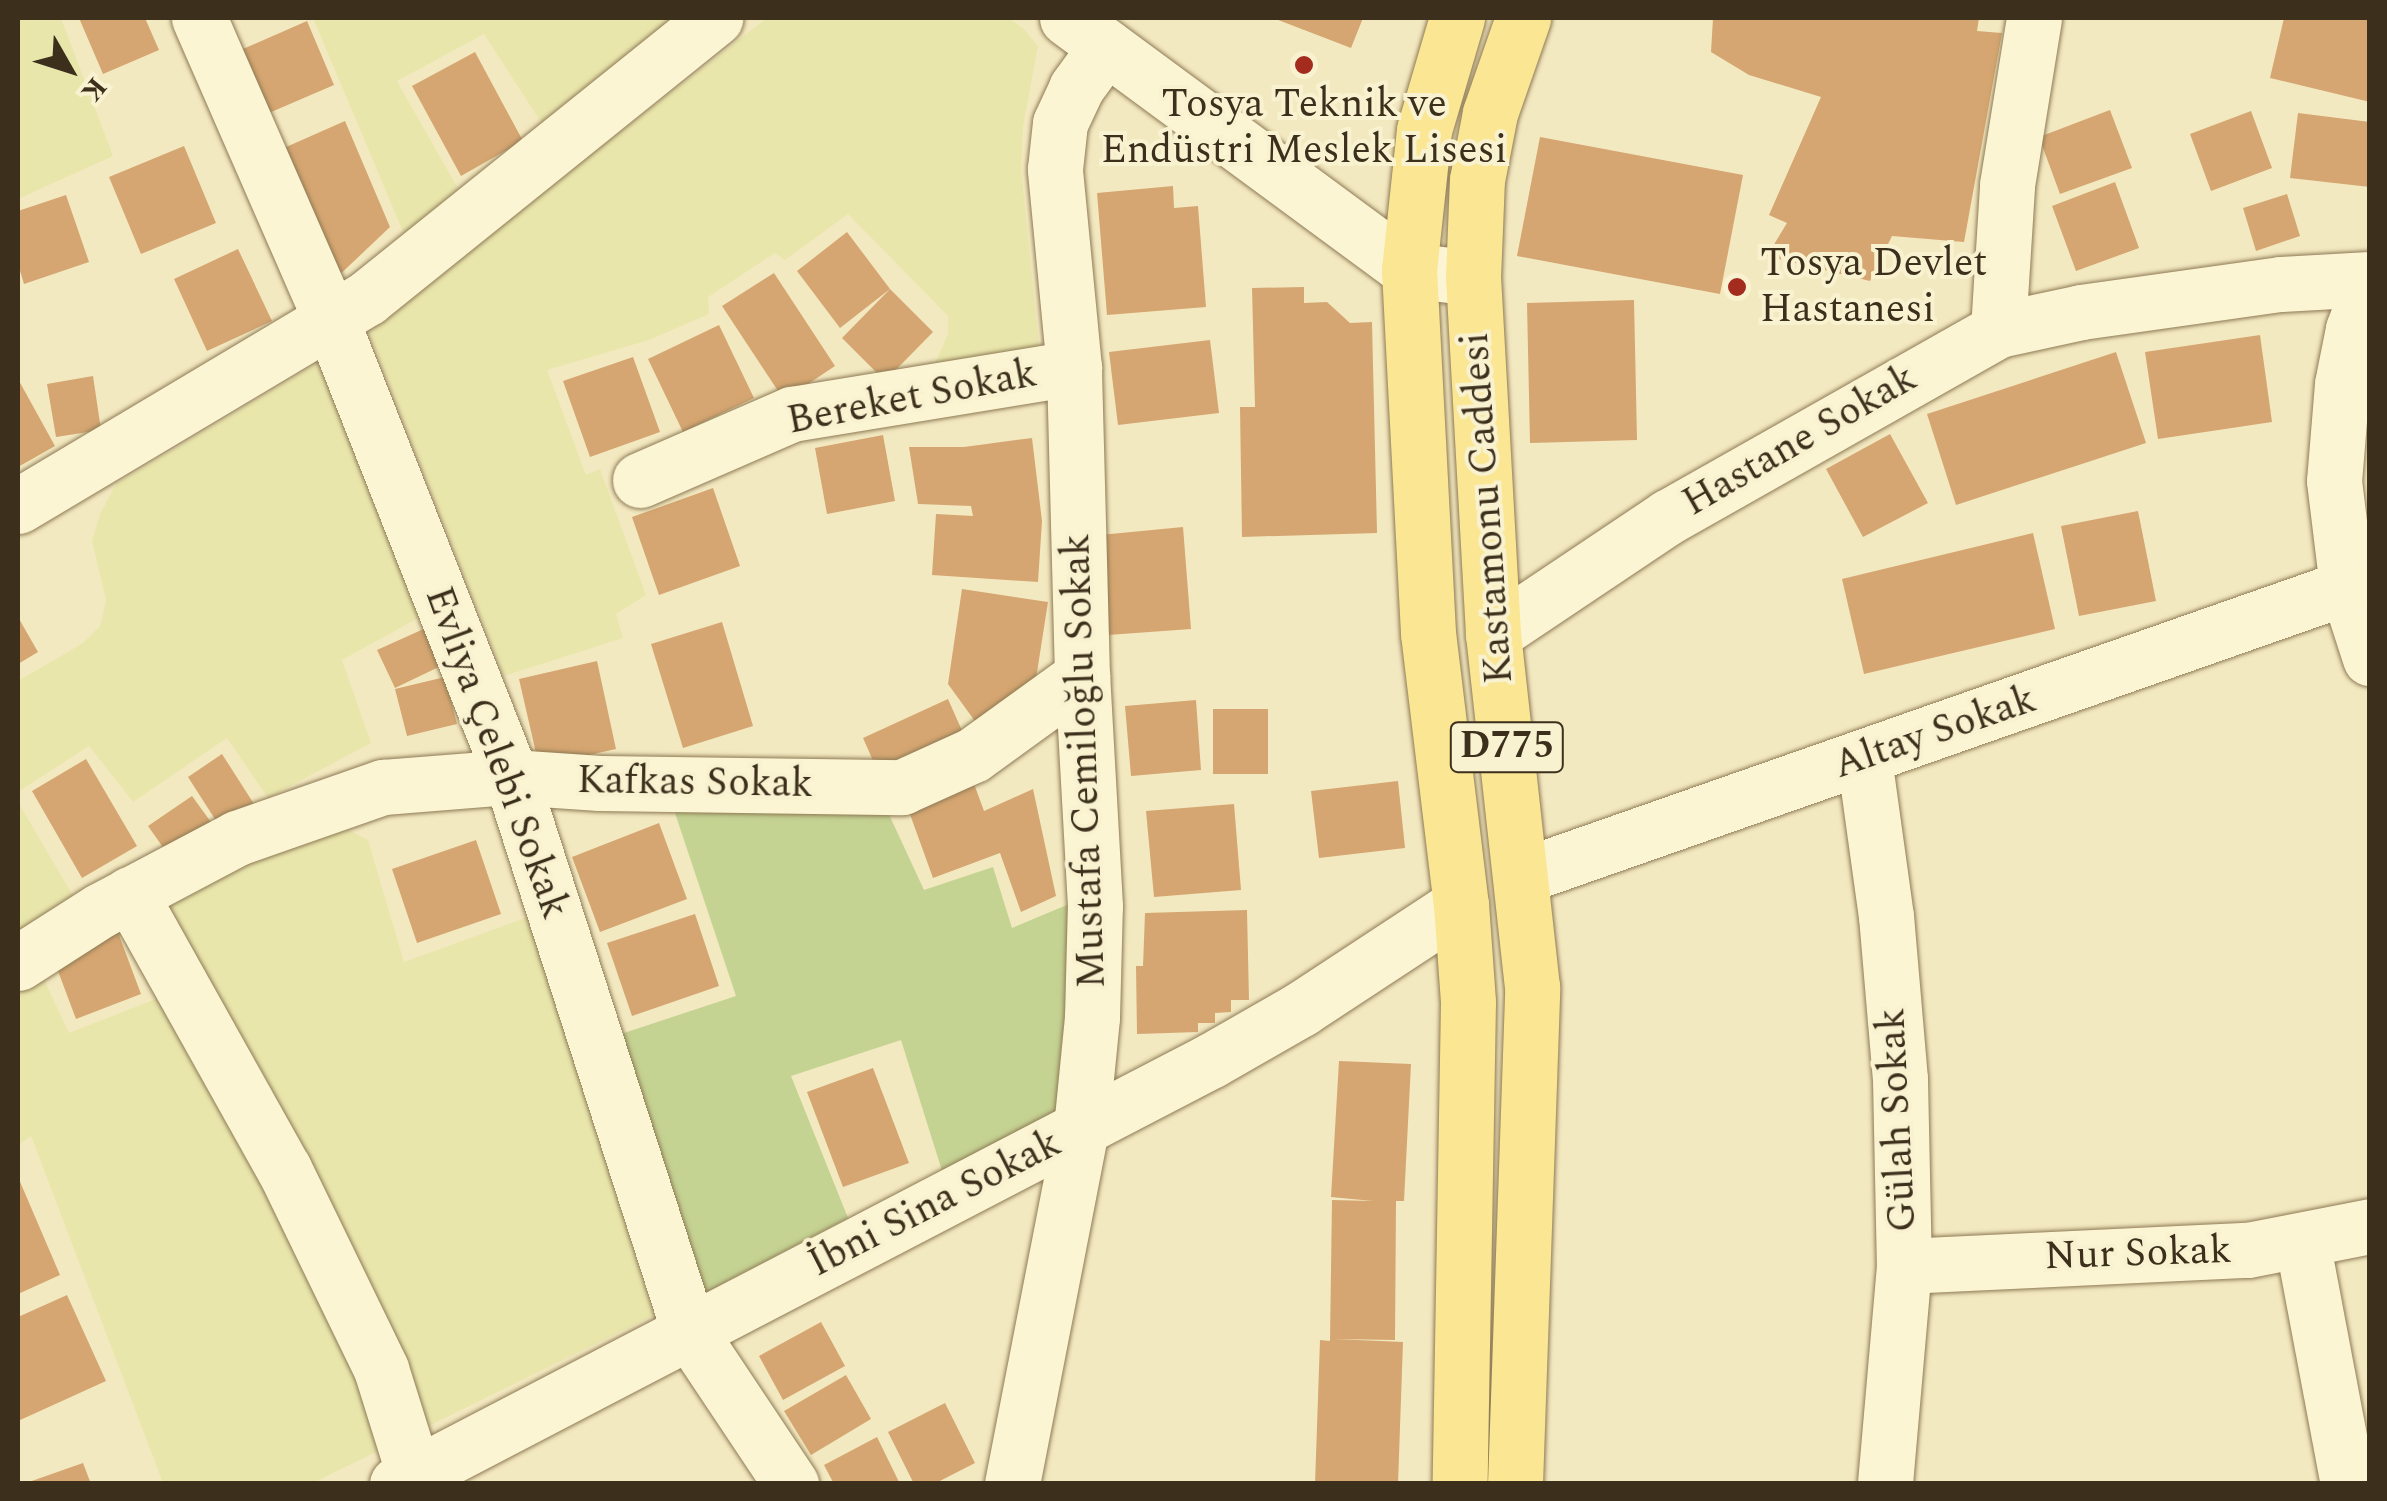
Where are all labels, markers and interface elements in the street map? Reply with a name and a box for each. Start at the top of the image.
north arrow [20,20,120,120]
marker: Tosya Teknik ve Endüstri Meslek Lisesi [1293,54,1315,76]
text: K [70,67,117,111]
place label: Tosya Teknik ve Endüstri Meslek Lisesi [1101,81,1507,175]
place label: Tosya Devlet Hastanesi [1760,240,1987,334]
marker: Tosya Devlet Hastanesi [1724,274,1750,300]
street label: Kastamonu Caddesi [1452,331,1524,685]
street label: Bereket Sokak [783,350,1041,446]
street label: Hastane Sokak [1674,355,1926,527]
street label: Mustafa Cemiloğlu Sokak [1053,533,1117,989]
street label: Evliya Çelebi Sokak [414,580,578,926]
street label: Altay Sokak [1827,676,2043,790]
road number: D775 [1450,714,1564,780]
street label: Kafkas Sokak [576,757,814,809]
street label: Gülah Sokak [1868,1007,1928,1233]
street label: İbni Sina Sokak [801,1120,1069,1288]
street label: Nur Sokak [2044,1227,2232,1281]

